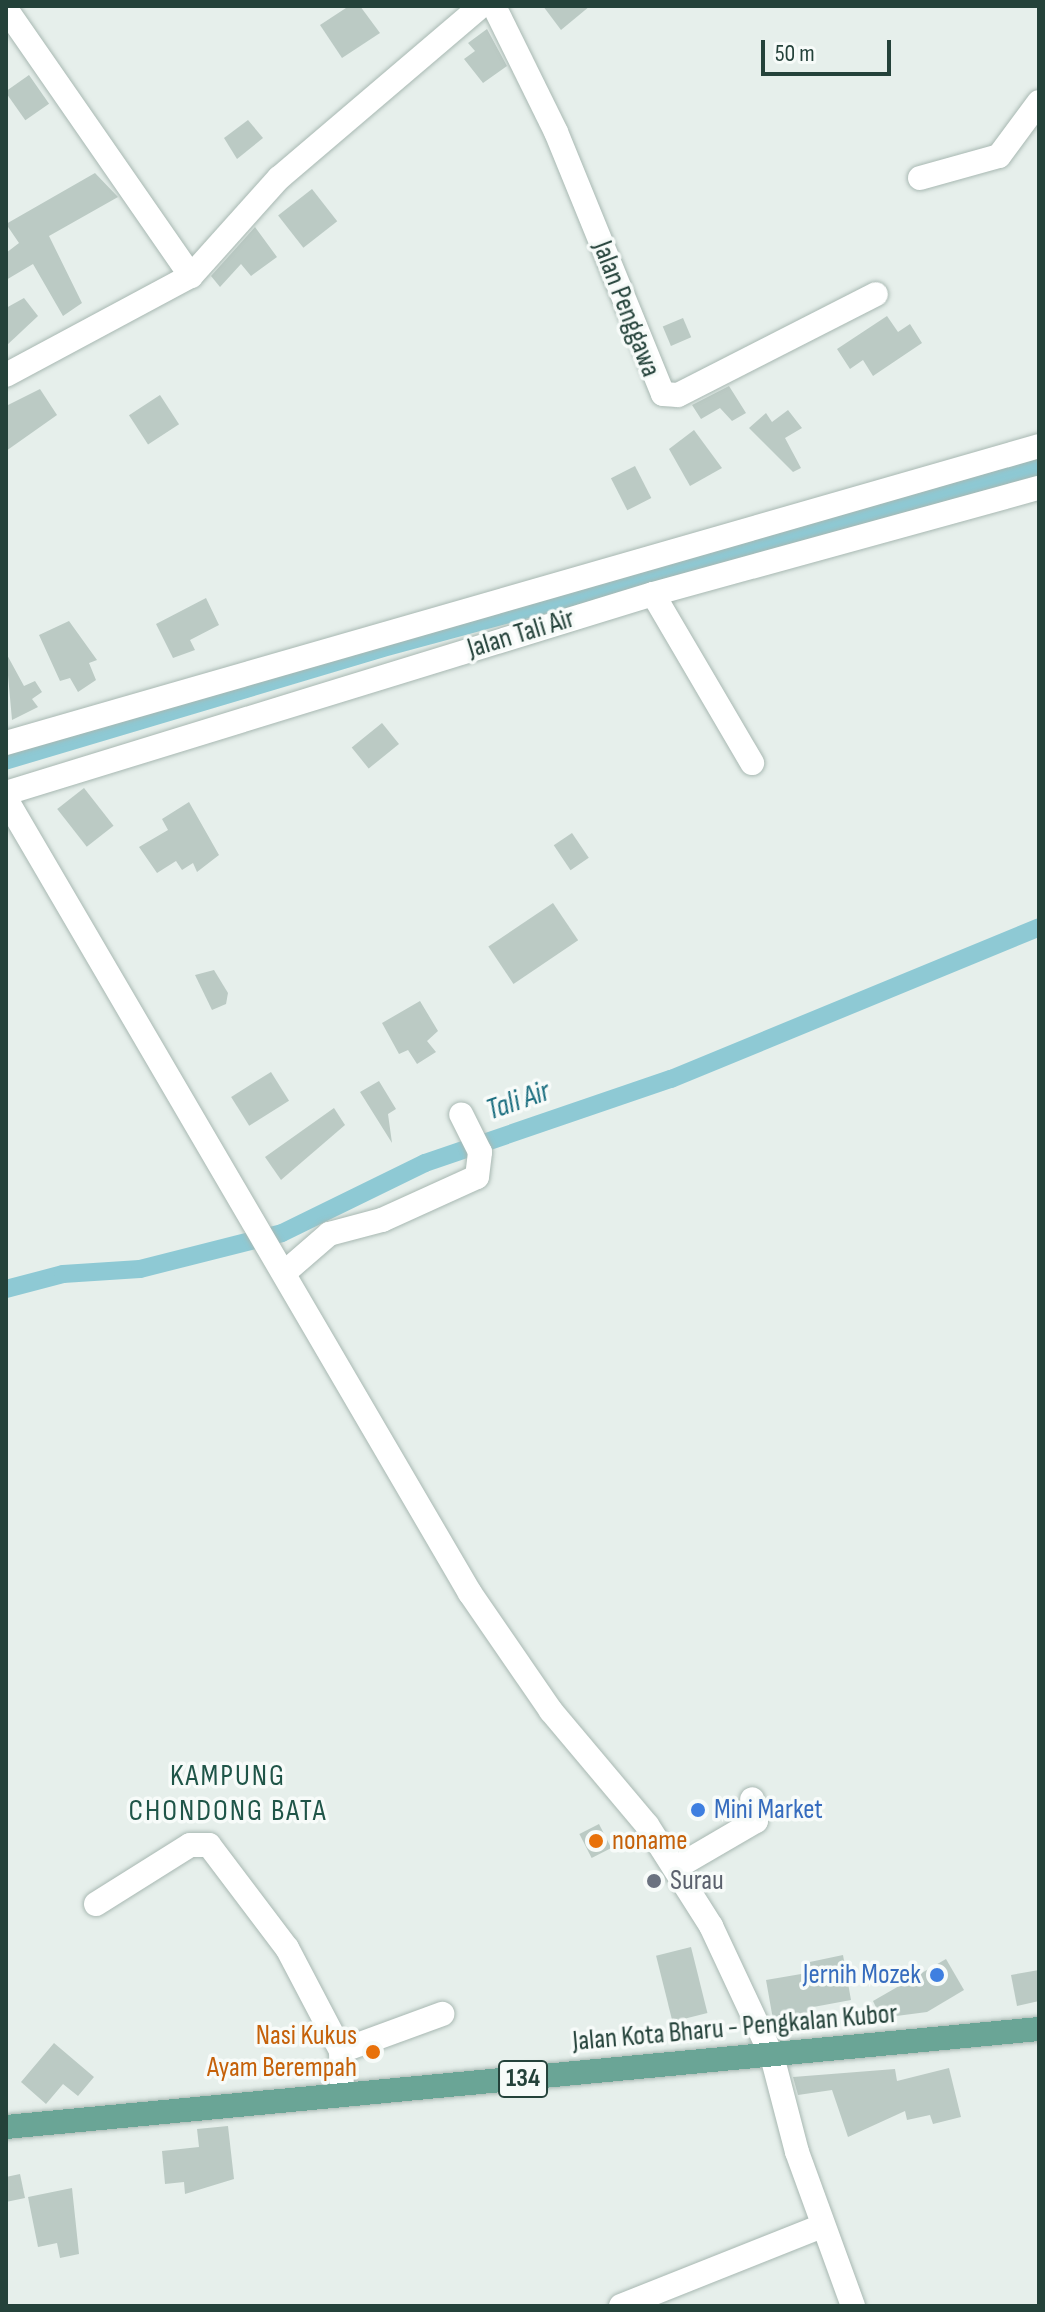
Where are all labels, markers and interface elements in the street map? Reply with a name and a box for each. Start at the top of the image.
scale bar [765,24,895,74]
text: 50 m [775,39,815,68]
street label: Jalan Penggawa [585,236,667,382]
street label: Jalan Tali Air [464,602,578,666]
water label: Tali Air [481,1073,555,1129]
district label: KAMPUNG CHONDONG BATA [128,1758,328,1828]
place label: Mini Market [714,1793,823,1827]
marker: Mini Market [689,1801,707,1819]
place label: noname [612,1824,688,1858]
marker: noname [587,1832,605,1850]
place label: Surau [670,1864,724,1898]
marker: Surau [645,1872,663,1890]
place label: Jernih Mozek [803,1958,921,1992]
marker: Jernih Mozek [928,1966,946,1984]
street label: Jalan Kota Bharu - Pengkalan Kubor [571,1997,899,2059]
place label: Nasi Kukus Ayam Berempah [207,2019,357,2085]
marker: Nasi Kukus Ayam Berempah [364,2043,382,2061]
road number: 134 [497,2057,549,2101]

